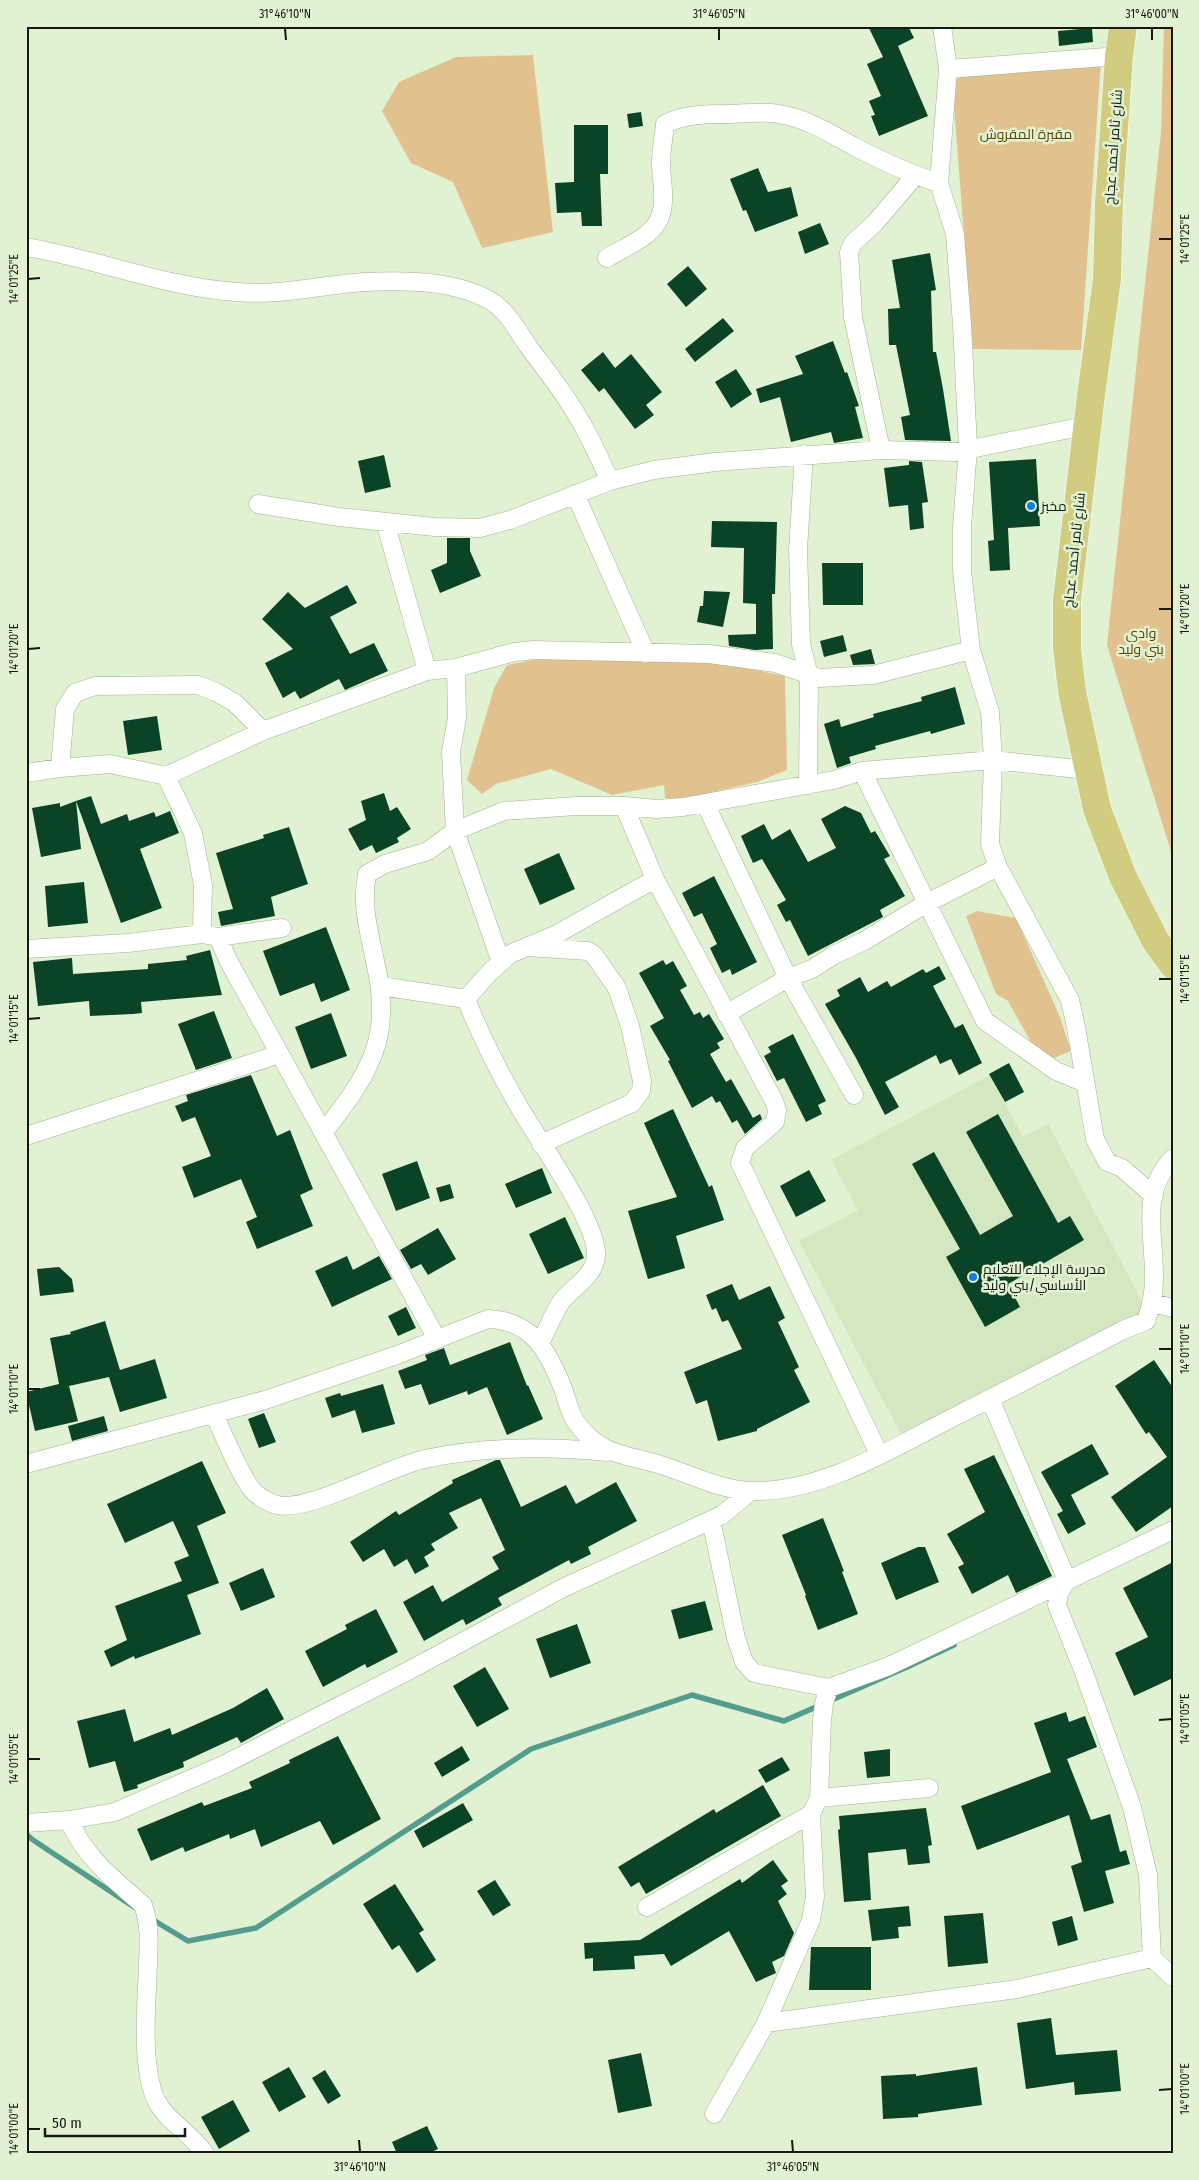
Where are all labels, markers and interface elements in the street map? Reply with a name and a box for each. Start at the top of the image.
text: 31°46'10"N [259,7,311,21]
text: 31°46'05"N [693,7,745,21]
text: 31°46'00"N [1125,7,1179,21]
street label: شارع ثامر أحمد عجاج [1100,89,1126,205]
park label: مقبرة المقروش [980,126,1072,143]
text: 14°01'25"E [1178,214,1192,264]
text: 14°01'25"E [7,254,21,304]
street label: شارع ثامر أحمد عجاج [1059,492,1089,608]
place label: مخبز [1040,498,1067,515]
marker: مخبز [1025,500,1037,512]
text: 14°01'20"E [1178,583,1192,634]
text: 14°01'20"E [7,623,21,674]
park label: وادي بني وليد [1118,625,1164,661]
text: 14°01'15"E [1178,954,1192,1004]
text: 14°01'15"E [7,994,21,1044]
place label: مدرسة الإجلاء للتعليم الأساسي/بني وليد [983,1261,1106,1297]
marker: مدرسة الإجلاء للتعليم الأساسي/بني وليد [967,1271,979,1283]
text: 14°01'10"E [1178,1324,1192,1374]
text: 14°01'10"E [7,1364,21,1414]
text: 14°01'05"E [1178,1693,1192,1744]
text: 14°01'05"E [7,1733,21,1784]
text: 14°01'00"E [1178,2063,1192,2115]
text: 14°01'00"E [7,2103,21,2155]
scale bar [45,2105,185,2137]
text: 50 m [52,2114,82,2132]
text: 31°46'10"N [334,2160,386,2174]
text: 31°46'05"N [767,2160,819,2174]

